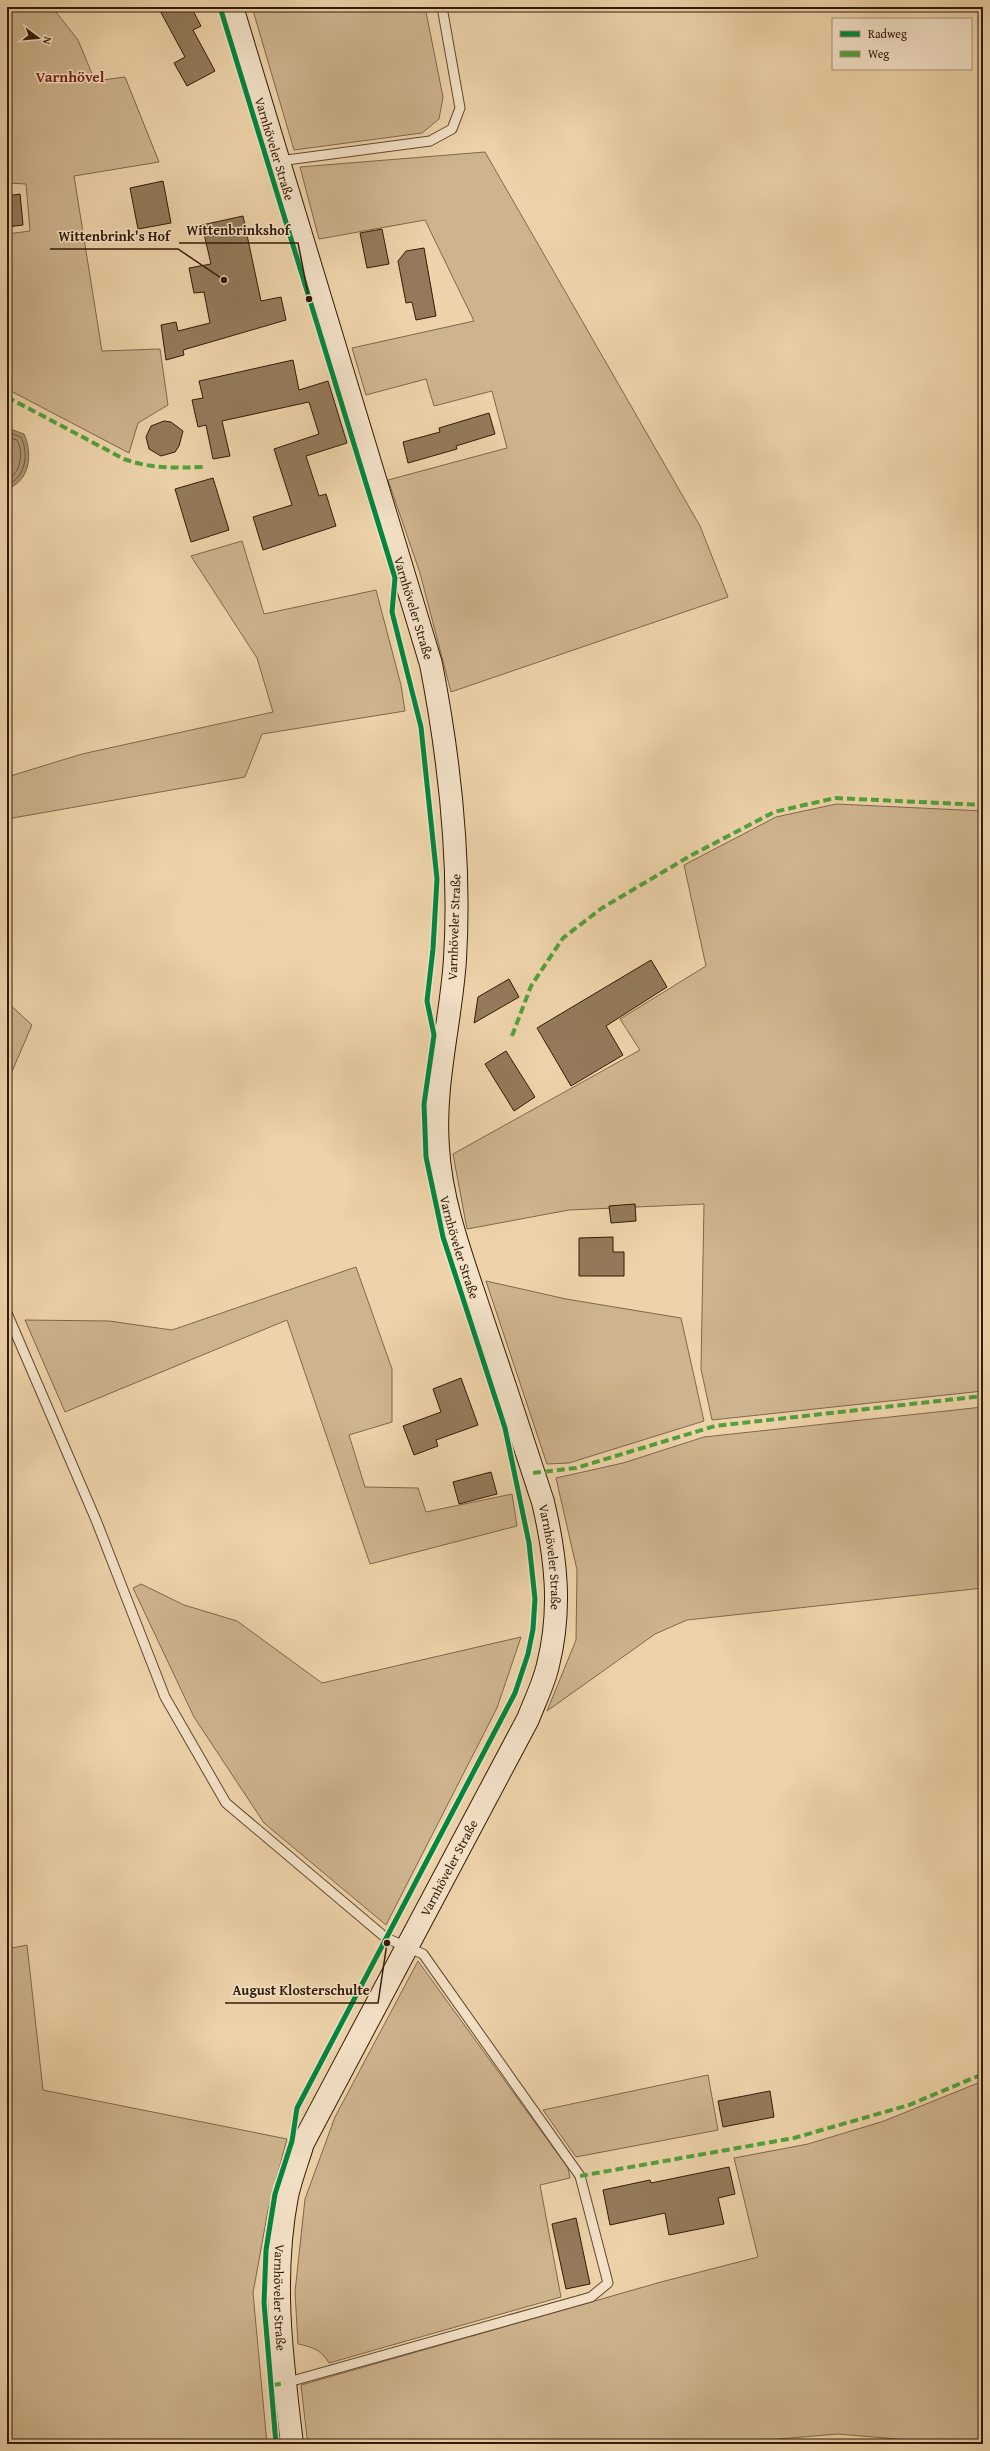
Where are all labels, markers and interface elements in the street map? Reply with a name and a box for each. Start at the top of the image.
north arrow [18,18,58,58]
legend [832,18,972,70]
text: Radweg [868,25,907,42]
text: N [39,35,56,47]
text: Weg [868,45,889,62]
district label: Varnhövel [36,66,105,87]
street label: Varnhöveler Straße [250,95,299,203]
callout: Wittenbrinkshof [179,217,298,243]
text: Wittenbrinkshof [186,220,292,240]
callout: Wittenbrink's Hof [50,223,178,249]
text: Wittenbrink's Hof [58,226,172,246]
street label: Varnhöveler Straße [389,554,439,662]
street label: Varnhöveler Straße [443,873,465,981]
street label: Varnhöveler Straße [435,1194,484,1301]
street label: Varnhöveler Straße [534,1502,566,1610]
street label: Varnhöveler Straße [416,1816,482,1920]
callout: August Klosterschulte [225,1977,378,2003]
text: August Klosterschulte [232,1980,370,2000]
street label: Varnhöveler Straße [269,2243,291,2352]

